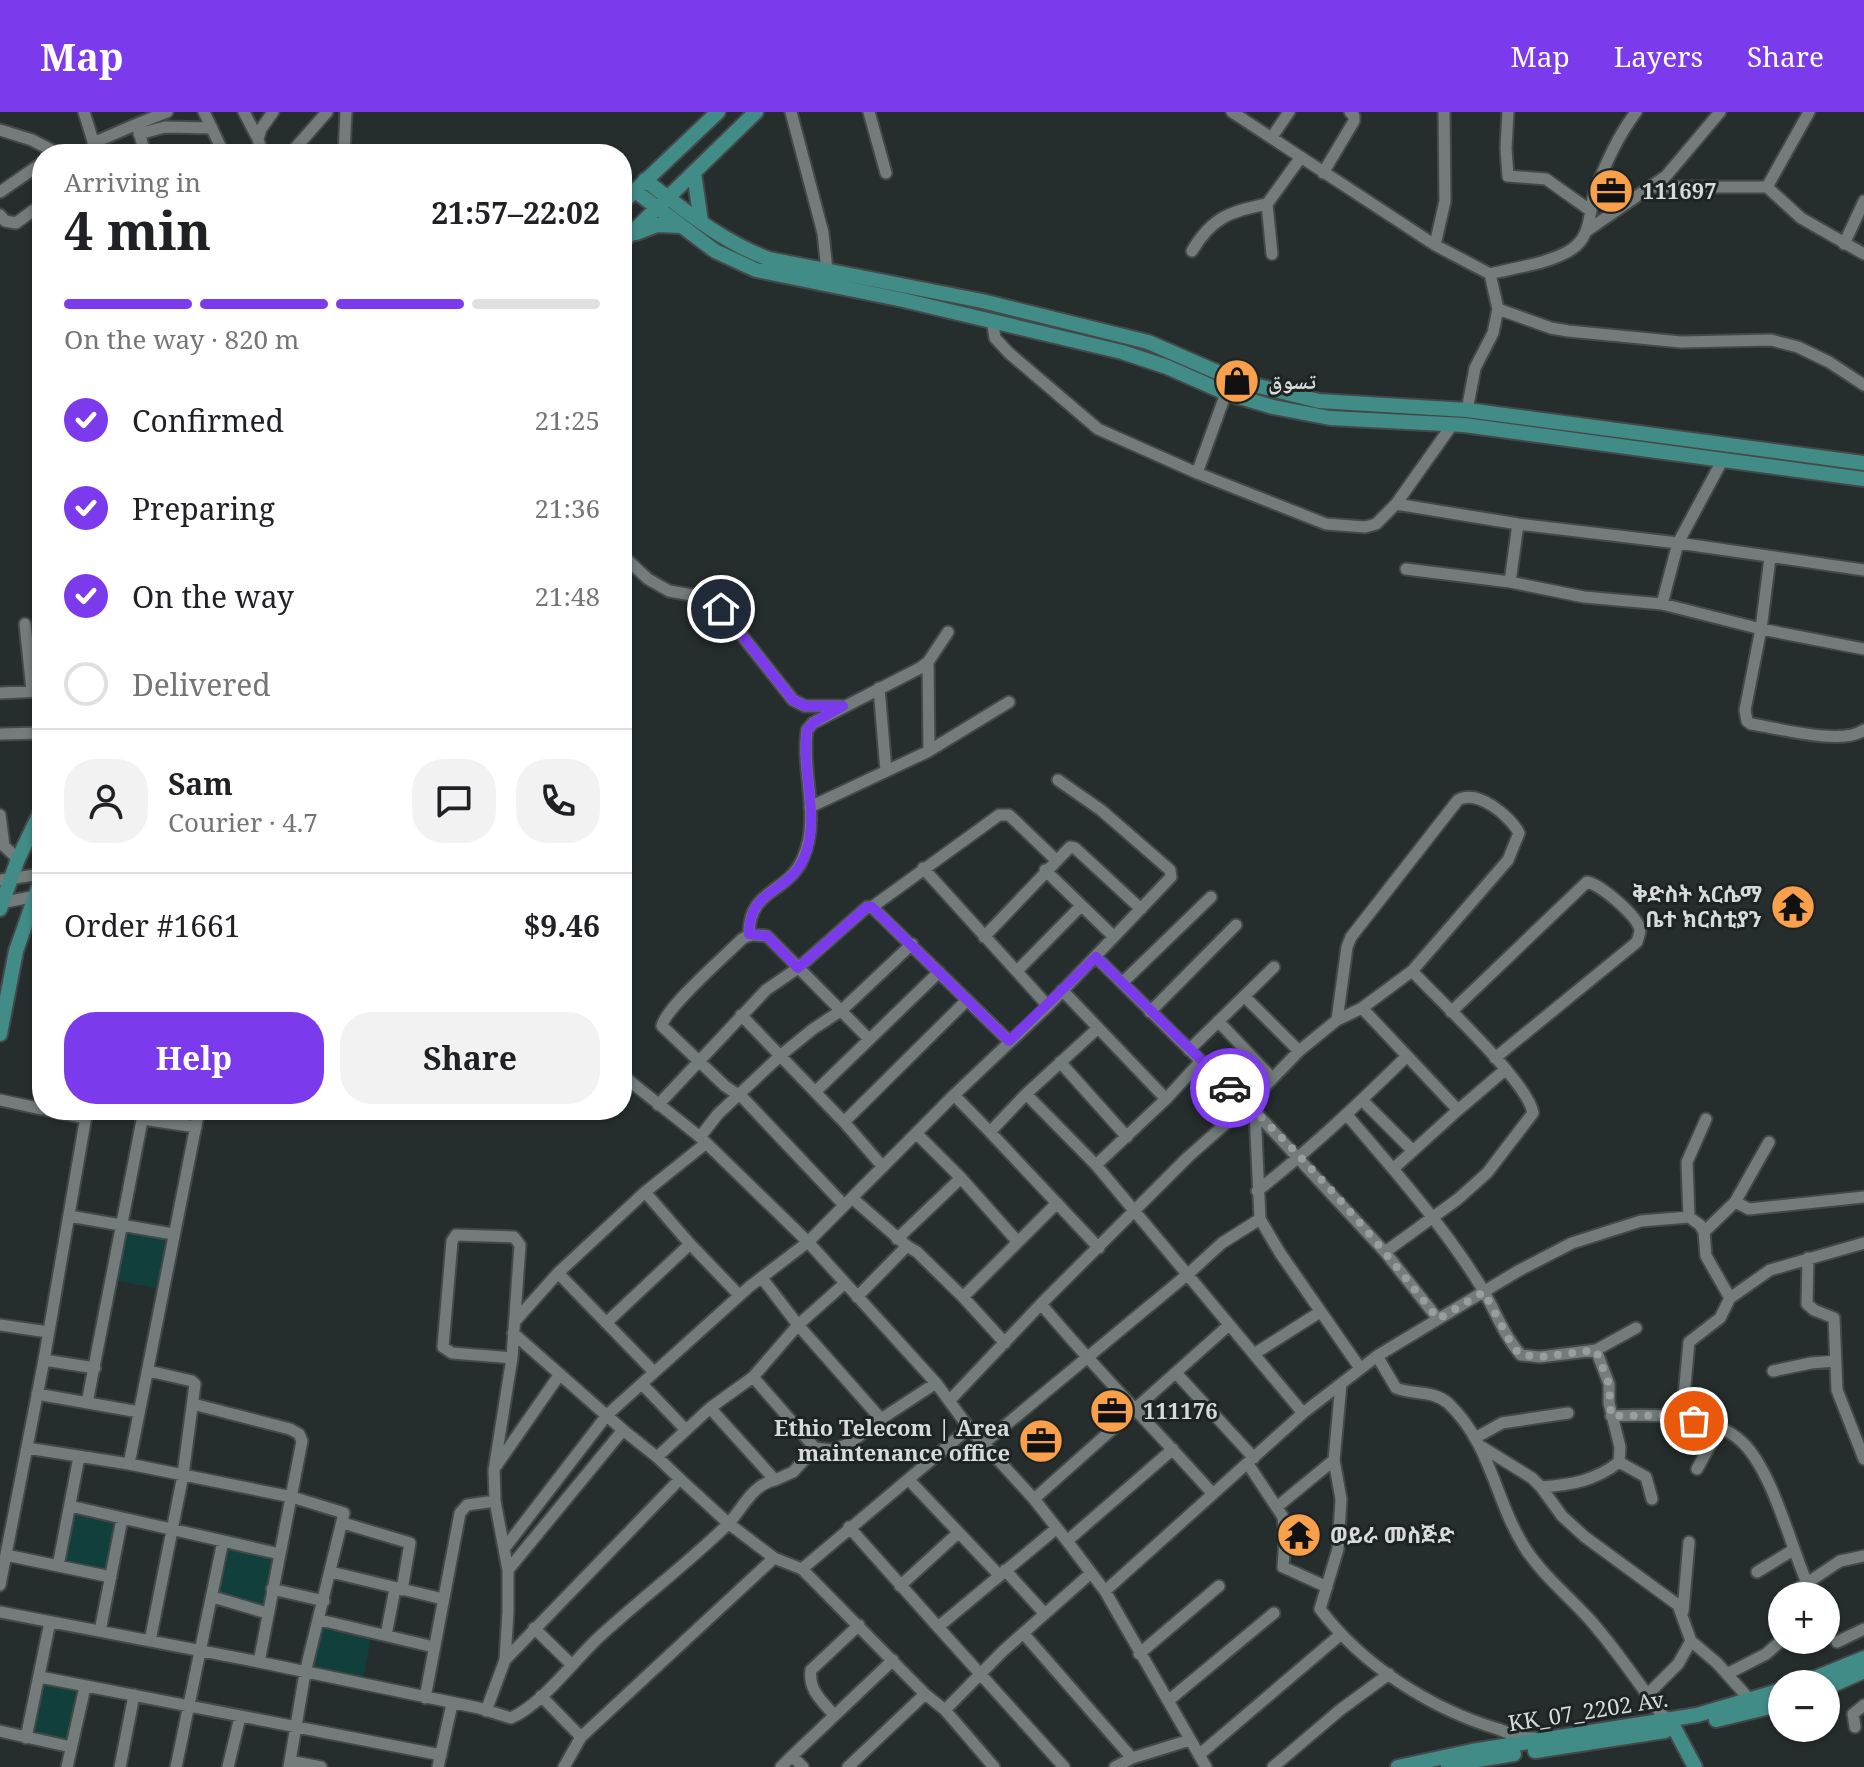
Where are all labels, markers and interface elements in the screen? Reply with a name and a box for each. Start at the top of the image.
text: Map [40,30,124,82]
text: Map [1511,37,1570,75]
text: Layers [1614,37,1703,75]
text: Share [1747,37,1824,75]
text: Arriving in [64,164,201,200]
office icon: 111697 [1587,167,1635,215]
place label: 111697 [1642,175,1717,205]
text: 21:57–22:02 [431,192,600,233]
text: 4 min [64,194,211,265]
text: On the way · 820 m [64,321,299,357]
shop icon: تسوق [1213,357,1261,405]
place label: تسوق [1268,365,1316,395]
icon: check [64,398,108,442]
text: Confirmed [132,400,284,441]
text: 21:25 [534,402,600,438]
icon: check [64,486,108,530]
text: Preparing [132,488,275,529]
text: 21:36 [534,490,600,526]
icon: check [64,574,108,618]
pin [687,575,755,643]
text: On the way [132,576,294,617]
text: 21:48 [534,578,600,614]
icon: home [699,587,743,631]
text: Delivered [132,664,271,705]
button: person [64,759,148,843]
button: chat [412,759,496,843]
button: phone [516,759,600,843]
text: Sam [168,763,233,804]
text: Courier · 4.7 [168,804,318,840]
place label: ቅድስት አርሴማ ቤተ ክርስቲያን [1632,878,1762,933]
temple icon: ቅድስት አርሴማ ቤተ ክርስቲያን [1769,883,1817,931]
text: Order #1661 [64,905,241,946]
text: $9.46 [523,905,600,946]
button: Help [64,1012,324,1104]
button: Share [340,1012,600,1104]
courier [1190,1048,1270,1128]
icon: car [1208,1066,1252,1110]
office icon: 111176 [1088,1387,1136,1435]
pin [1660,1387,1728,1455]
place label: 111176 [1143,1395,1218,1425]
icon: bag [1672,1399,1716,1443]
place label: Ethio Telecom | Area maintenance office [774,1412,1010,1467]
office icon: Ethio Telecom | Area maintenance office [1017,1417,1065,1465]
temple icon: ወይራ መስጅድ [1275,1511,1323,1559]
place label: ወይራ መስጅድ [1330,1519,1455,1549]
map controls [1768,1582,1840,1742]
button: + [1768,1582,1840,1654]
button: − [1768,1670,1840,1742]
street label: KK_07_2202 Av. [1506,1683,1670,1737]

